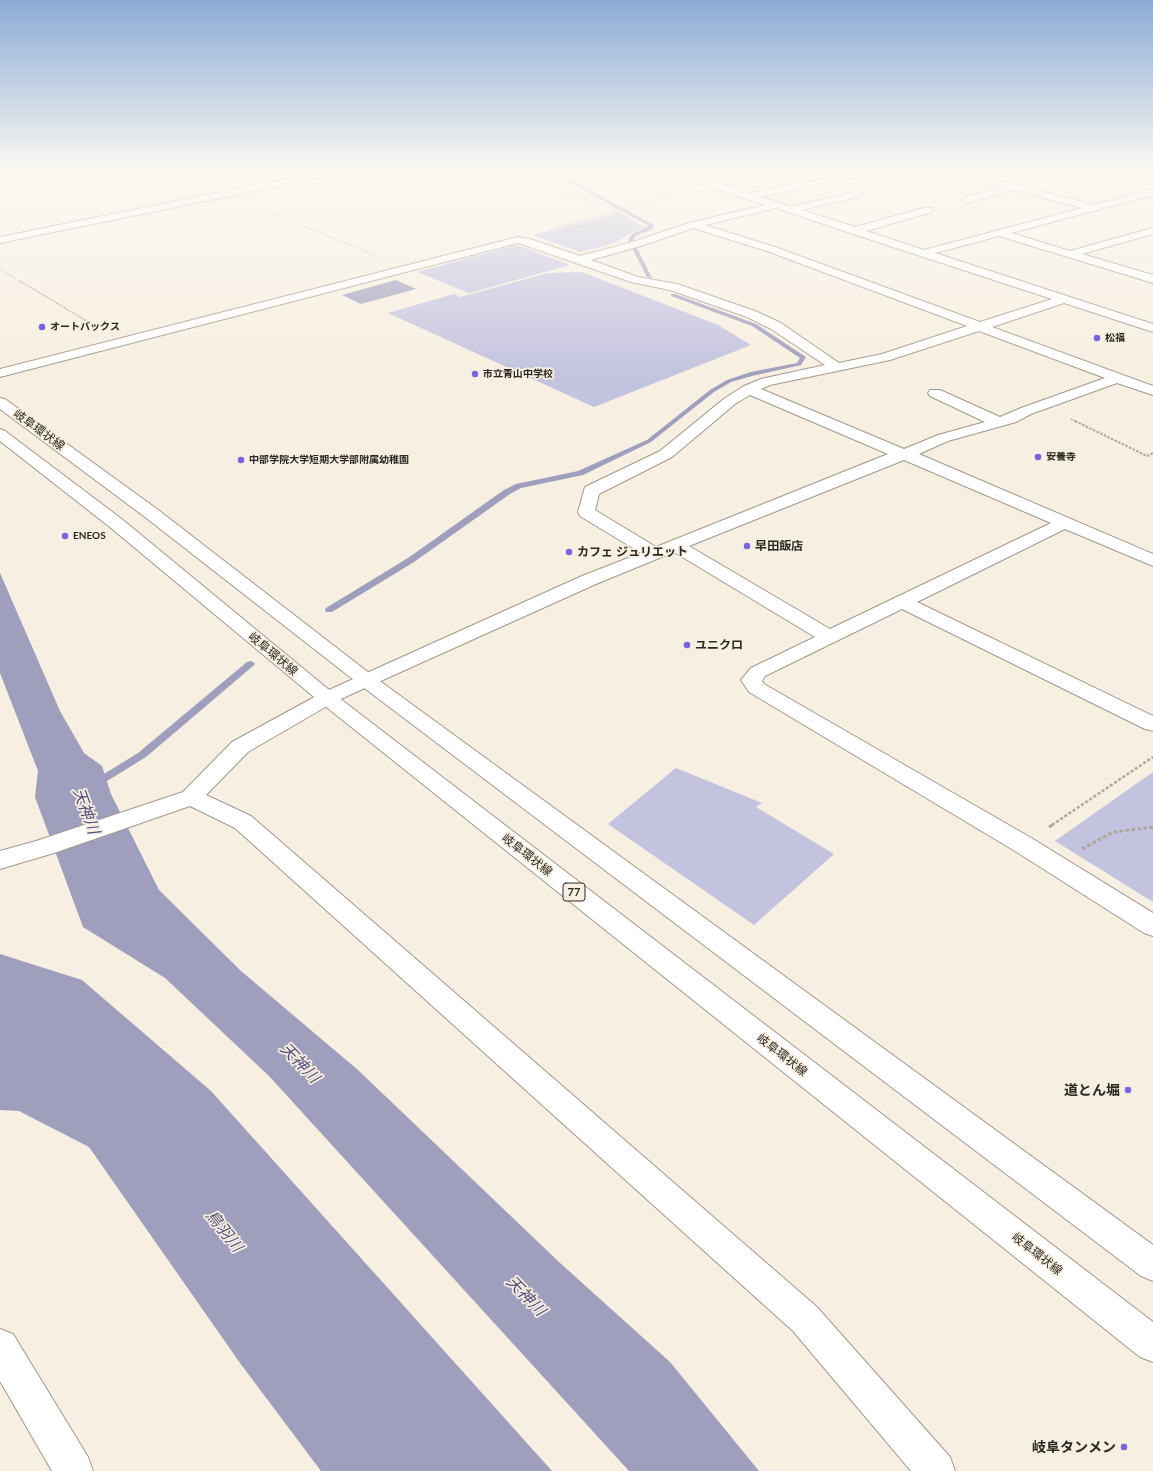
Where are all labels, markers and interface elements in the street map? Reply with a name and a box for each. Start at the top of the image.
place label: オートバックス [50,321,120,333]
marker: オートバックス [37,322,47,332]
place label: 松福 [1105,332,1125,344]
marker: 松福 [1092,333,1102,343]
place label: 市立青山中学校 [483,368,553,380]
marker: 市立青山中学校 [470,369,480,379]
street label: 岐阜環状線 [10,407,68,453]
place label: 安養寺 [1046,451,1076,463]
marker: 安養寺 [1033,452,1043,462]
place label: 中部学院大学短期大学部附属幼稚園 [249,454,409,466]
marker: 中部学院大学短期大学部附属幼稚園 [236,455,246,465]
place label: ENEOS [73,530,106,542]
marker: ENEOS [60,531,70,541]
place label: 早田飯店 [755,539,803,553]
marker: 早田飯店 [742,541,752,551]
place label: カフェ ジュリエット [577,545,688,559]
marker: カフェ ジュリエット [564,547,574,557]
street label: 岐阜環状線 [245,629,301,679]
place label: ユニクロ [695,638,743,652]
marker: ユニクロ [682,640,692,650]
water label: 天神川 [69,785,103,837]
street label: 岐阜環状線 [499,831,555,879]
road number: 77 [563,883,585,901]
street label: 岐阜環状線 [754,1031,810,1079]
water label: 天神川 [276,1039,324,1087]
place label: 道とん堀 [1064,1082,1120,1098]
marker: 道とん堀 [1123,1085,1133,1095]
water label: 鳥羽川 [201,1206,247,1256]
street label: 岐阜環状線 [1009,1230,1065,1278]
water label: 天神川 [502,1272,550,1320]
place label: 岐阜タンメン [1032,1439,1116,1455]
marker: 岐阜タンメン [1119,1442,1129,1452]

